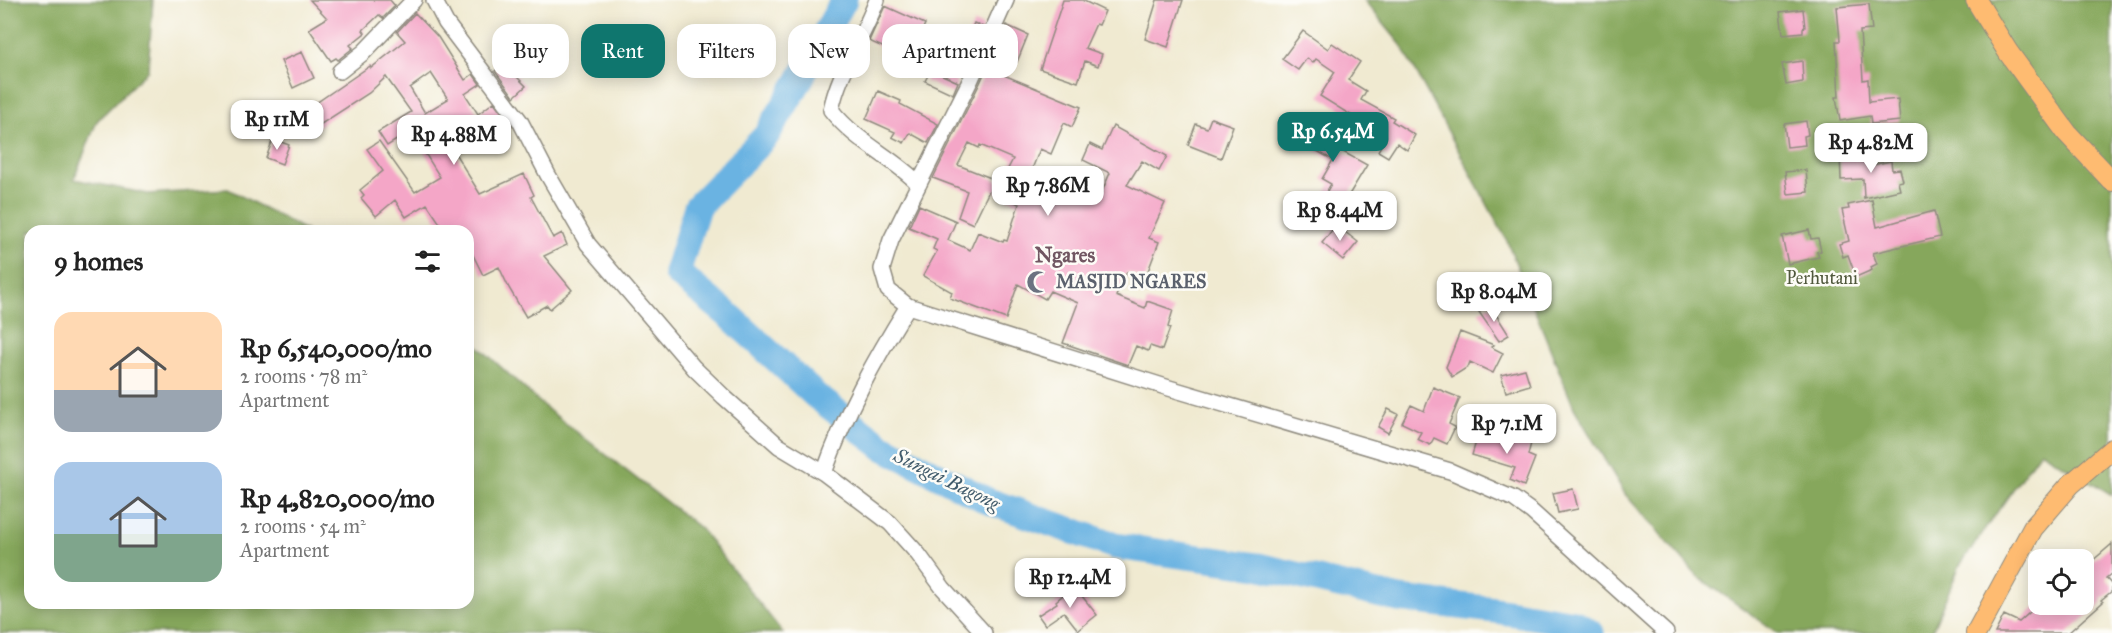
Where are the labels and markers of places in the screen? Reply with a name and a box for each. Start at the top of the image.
pin: Rp 11M [228,100,326,151]
pin: Rp 6.54M [1271,112,1395,163]
pin: Rp 4.88M [392,115,516,166]
pin: Rp 4.82M [1809,123,1933,174]
pin: Rp 7.86M [986,166,1110,217]
pin: Rp 8.44M [1278,191,1402,242]
mosque icon: MASJID NGARES [1025,269,1051,295]
place label: MASJID NGARES [1056,271,1206,294]
pin: Rp 8.04M [1432,272,1556,323]
pin: Rp 7.1M [1452,404,1562,455]
pin: Rp 12.4M [1008,558,1132,609]

